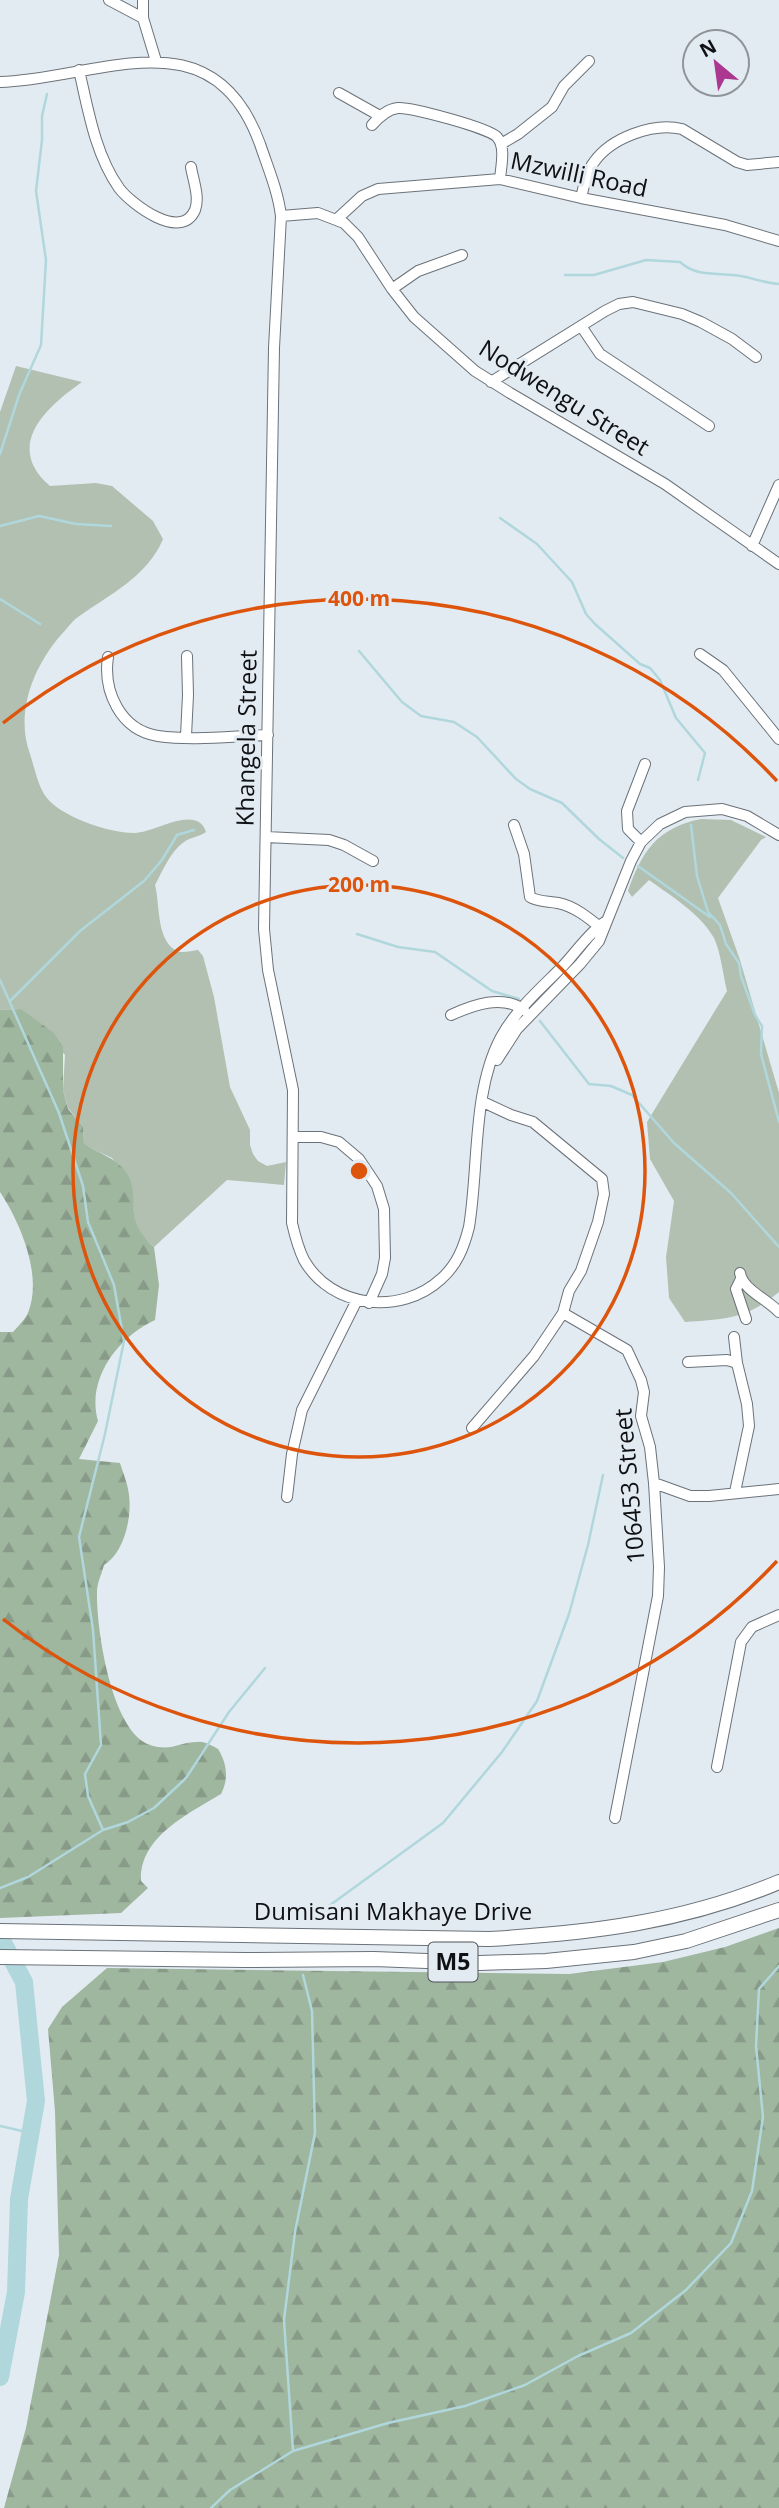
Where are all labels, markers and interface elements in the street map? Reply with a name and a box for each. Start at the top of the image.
north arrow [681,28,751,98]
text: N [695,33,721,63]
street label: Mzwilli Road [508,143,651,204]
street label: Nodwengu Street [473,331,656,462]
text: 400 m [328,584,390,612]
street label: Khangela Street [227,649,264,827]
text: 200 m [328,870,390,898]
centre of rings [347,1159,371,1183]
street label: 106453 Street [605,1407,652,1565]
street label: Dumisani Makhaye Drive [254,1894,532,1927]
road number: M5 [428,1942,477,1982]

